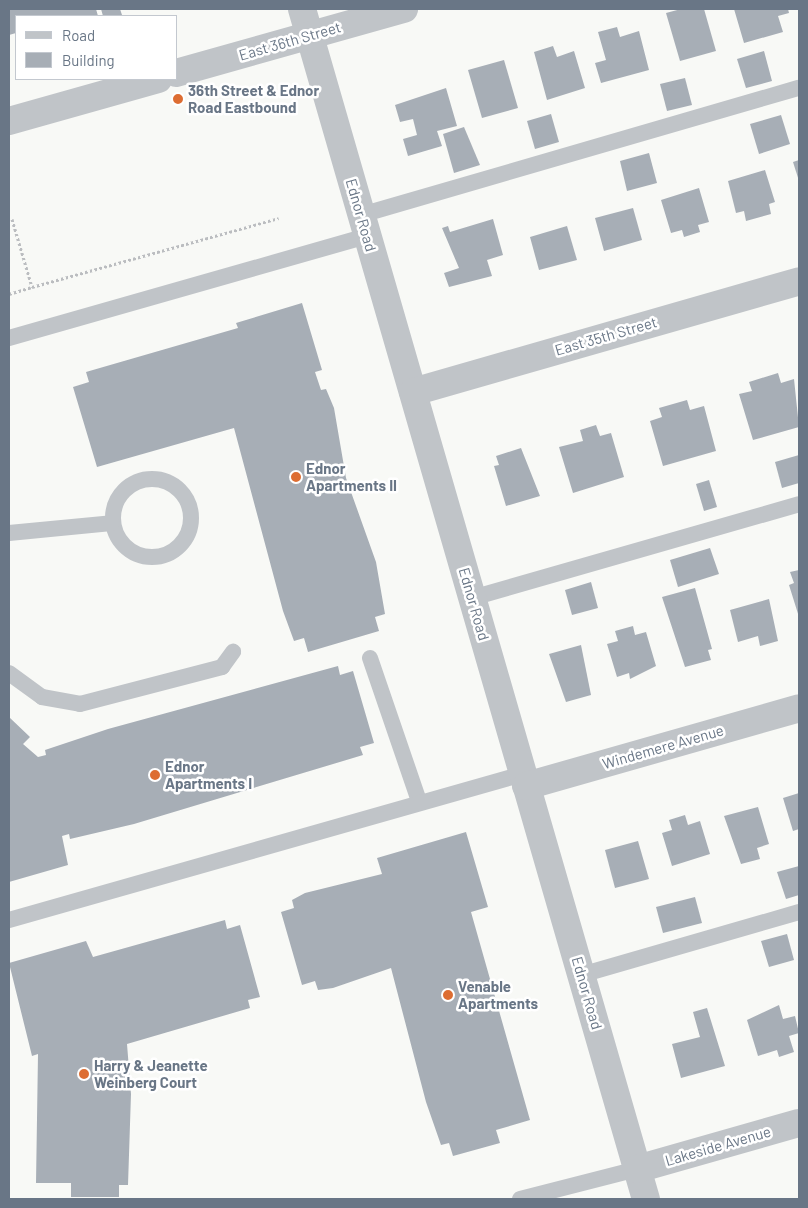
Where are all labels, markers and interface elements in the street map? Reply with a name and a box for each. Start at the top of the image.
legend [15,15,178,80]
street label: East 36th Street [237,18,343,64]
text: Road [62,26,95,44]
text: Building [62,51,115,69]
place label: 36th Street & Ednor Road Eastbound [188,81,319,116]
marker: 36th Street & Ednor Road Eastbound [172,93,184,105]
street label: Ednor Road [342,176,380,254]
street label: East 35th Street [553,313,659,359]
place label: Ednor Apartments II [306,459,397,494]
marker: Ednor Apartments II [290,471,302,483]
street label: Ednor Road [455,565,493,643]
street label: Windemere Avenue [600,721,726,773]
place label: Ednor Apartments I [165,757,252,792]
marker: Ednor Apartments I [149,769,161,781]
street label: Ednor Road [568,954,606,1032]
place label: Venable Apartments [458,977,538,1012]
marker: Venable Apartments [442,989,454,1001]
place label: Harry & Jeanette Weinberg Court [94,1056,208,1091]
marker: Harry & Jeanette Weinberg Court [78,1068,90,1080]
street label: Lakeside Avenue [663,1122,773,1170]

